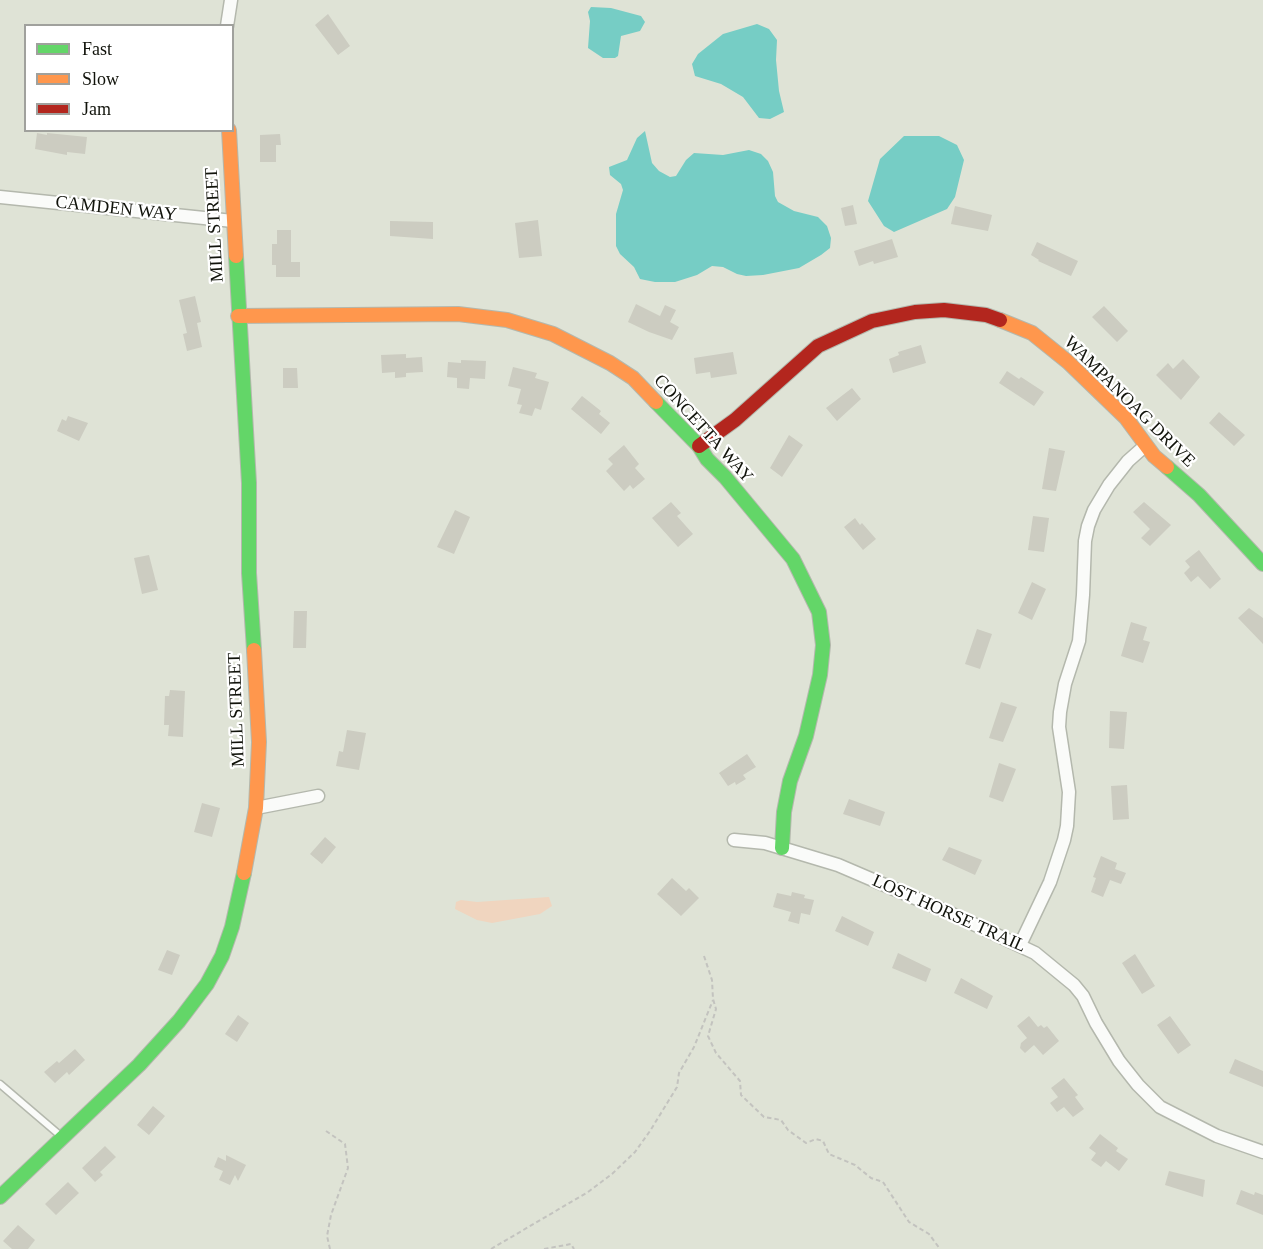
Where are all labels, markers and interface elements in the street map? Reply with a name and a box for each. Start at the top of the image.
legend [24,24,234,132]
text: Fast [82,39,112,59]
text: Slow [82,69,119,89]
text: Jam [82,99,111,119]
street label: MILL STREET [201,167,229,283]
street label: CAMDEN WAY [54,192,178,226]
street label: WAMPANOAG DRIVE [1059,332,1199,472]
street label: CONCETTA WAY [649,370,757,488]
street label: MILL STREET [224,652,250,768]
street label: LOST HORSE TRAIL [869,870,1029,958]

